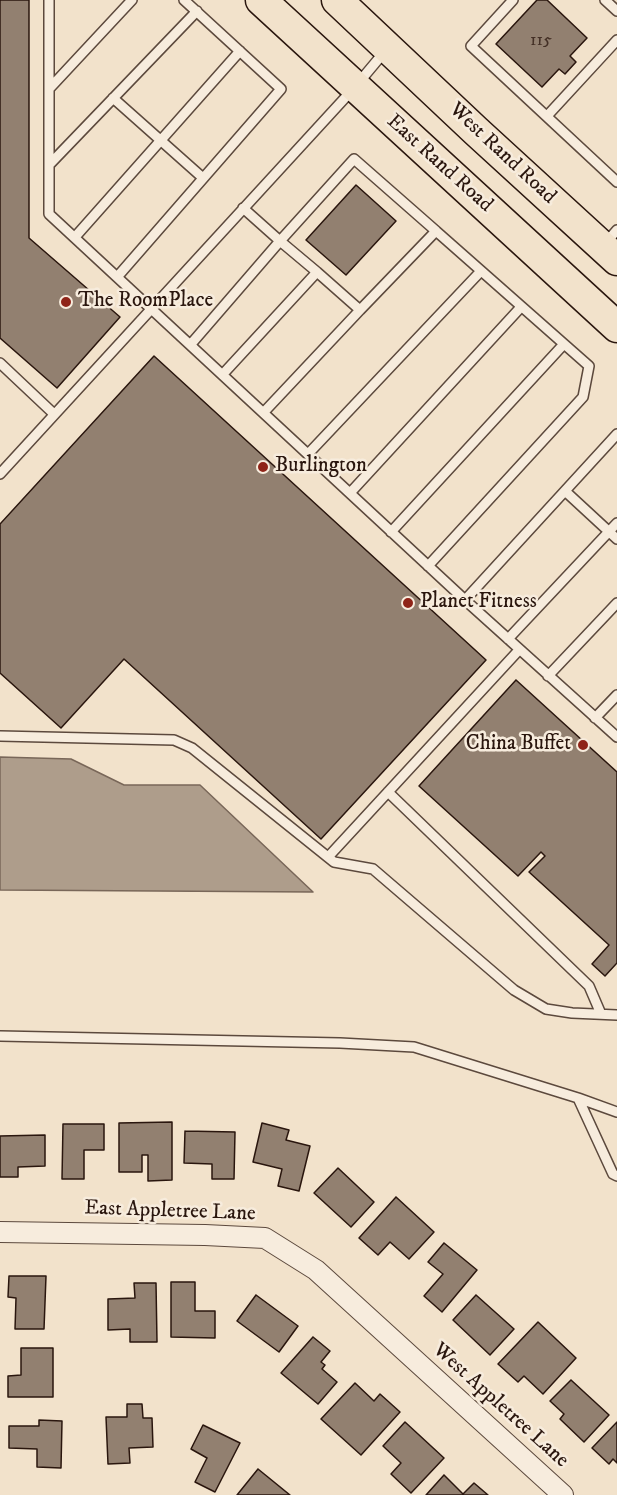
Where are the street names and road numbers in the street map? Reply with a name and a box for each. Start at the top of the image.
street label: West Rand Road [443,98,561,210]
street label: East Rand Road [381,110,497,218]
street label: East Appletree Lane [84,1196,256,1228]
street label: West Appletree Lane [427,1338,573,1474]

